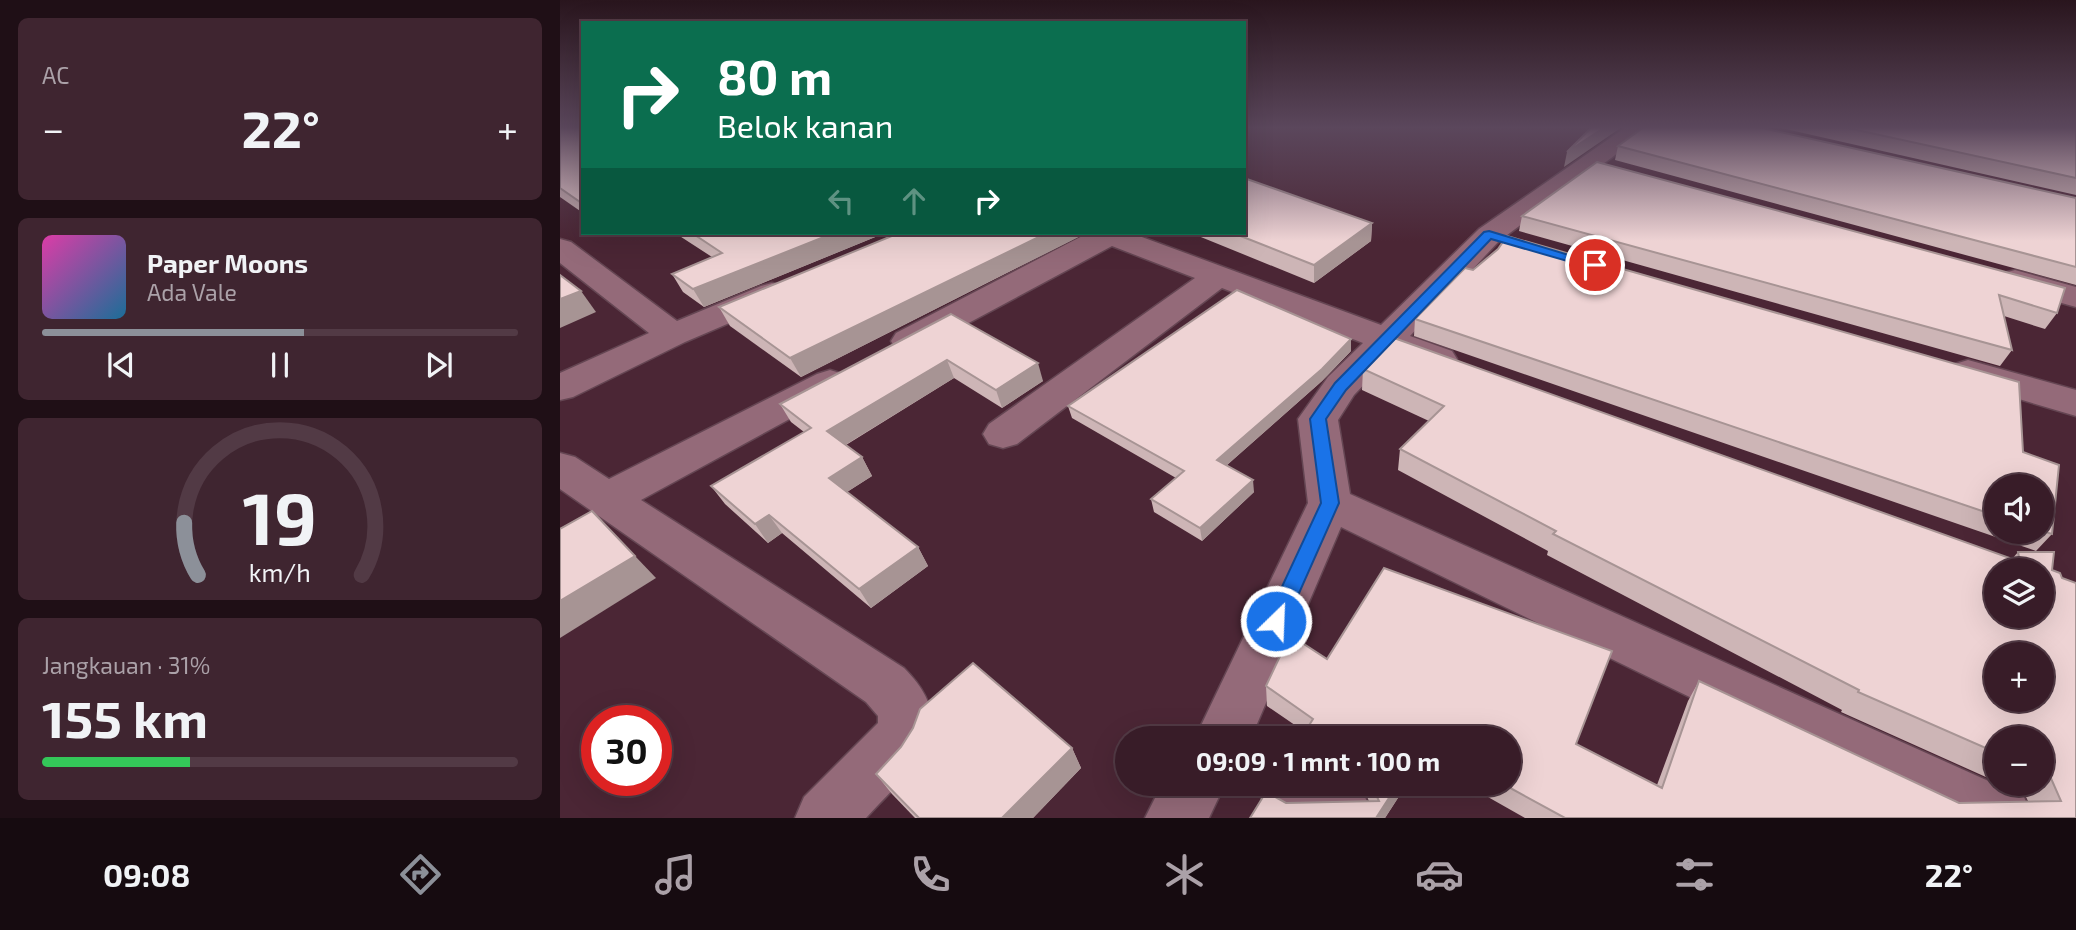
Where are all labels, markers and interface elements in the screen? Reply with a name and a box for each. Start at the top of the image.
text: 80 m [717,46,832,105]
icon: right [602,49,693,140]
text: AC [42,61,69,89]
text: 22° [241,96,320,158]
text: − [42,105,64,151]
text: + [497,105,518,151]
text: Belok kanan [717,106,893,144]
icon: left [822,182,860,220]
icon: ahead [895,182,933,220]
icon: right [968,182,1006,220]
pin [1565,235,1625,295]
icon: arrive [1576,246,1614,284]
text: Paper Moons [147,247,308,278]
text: Ada Vale [147,278,237,306]
icon: previous [102,346,140,384]
icon: pause [261,346,299,384]
icon: next [420,346,458,384]
text: 19 [243,472,317,560]
map controls [1984,474,2054,796]
button: sound [1984,474,2054,544]
text: km/h [249,557,311,587]
button: layers [1984,558,2054,628]
position arrow [1239,584,1313,658]
button: + [1984,642,2054,712]
text: Jangkauan · 31% [42,651,210,679]
text: 155 km [42,686,208,748]
speed limit sign: 30 [581,705,672,796]
button: − [1984,726,2054,796]
text: 09:09 · 1 mnt · 100 m [1196,745,1440,776]
icon: directions [396,850,445,899]
icon: music [651,850,700,899]
icon: phone [906,850,955,899]
icon: climate [1160,850,1209,899]
icon: car [1415,850,1464,899]
icon: filters [1670,850,1719,899]
text: 09:08 [103,855,190,893]
text: 22° [1925,855,1973,893]

